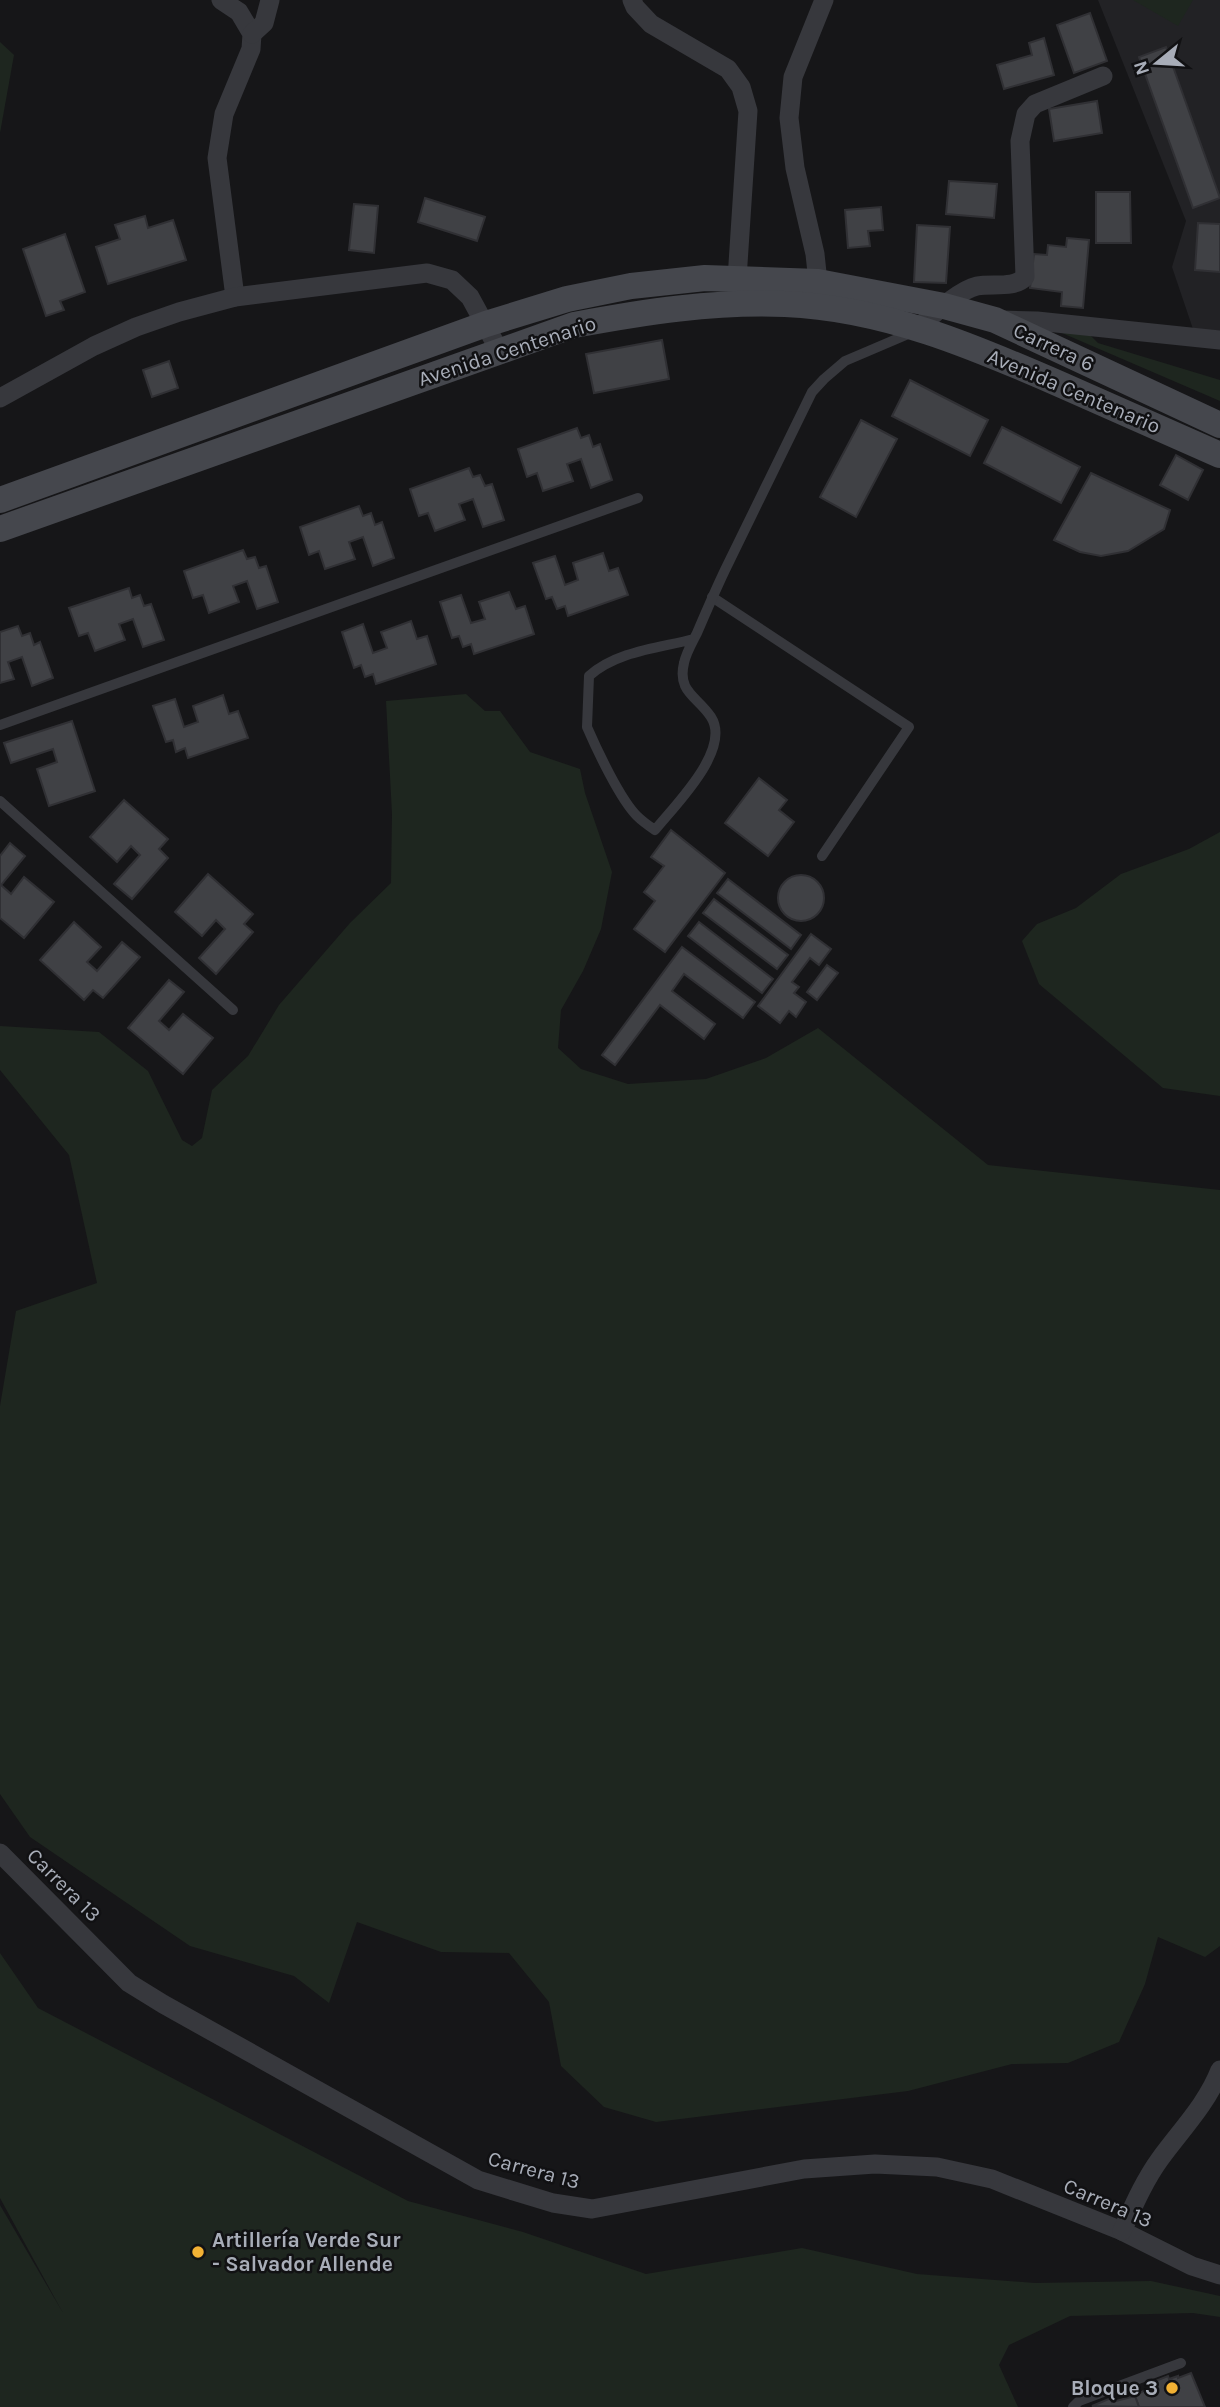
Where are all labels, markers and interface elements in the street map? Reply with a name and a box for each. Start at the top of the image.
north arrow [1122,28,1192,98]
text: N [1129,58,1154,78]
street label: Avenida Centenario [415,311,599,391]
street label: Carrera 6 [1010,318,1098,376]
street label: Avenida Centenario [984,344,1164,438]
street label: Carrera 13 [22,1843,106,1927]
street label: Carrera 13 [486,2146,582,2194]
street label: Carrera 13 [1060,2174,1156,2232]
place label: Artillería Verde Sur - Salvador Allende [212,2228,401,2276]
marker: Artillería Verde Sur - Salvador Allende [190,2244,206,2260]
place label: Bloque 3 [1071,2376,1158,2401]
marker: Bloque 3 [1164,2380,1180,2396]

